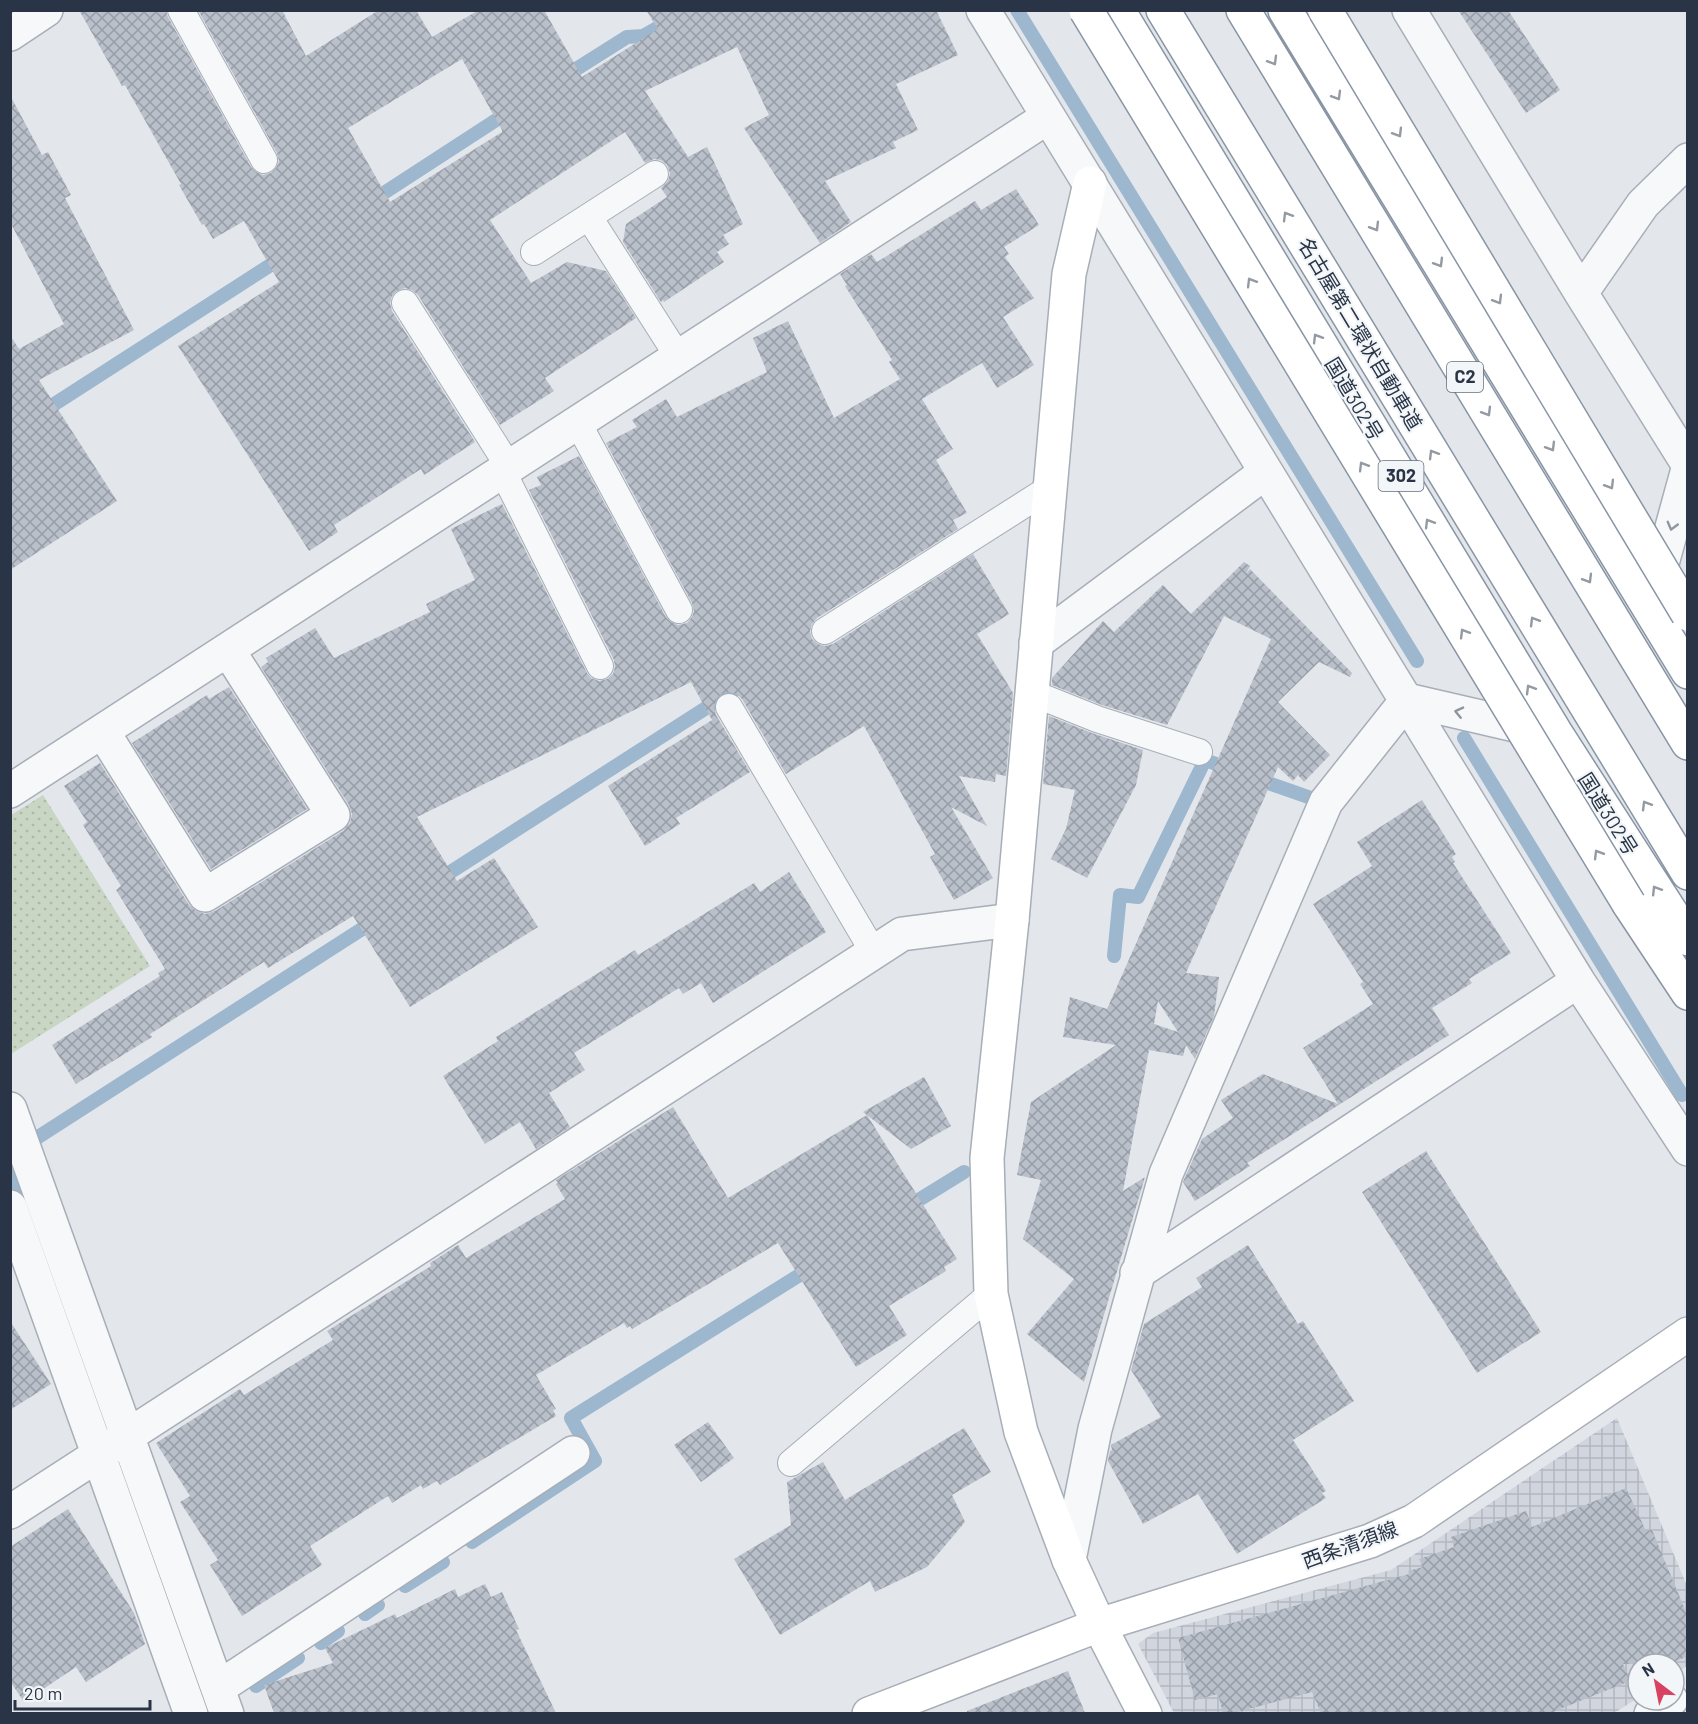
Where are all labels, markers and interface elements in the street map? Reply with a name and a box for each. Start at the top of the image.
one-way arrow [1266,55,1278,65]
one-way arrow [1330,90,1342,100]
one-way arrow [1391,127,1402,137]
one-way arrow [1283,212,1295,222]
one-way arrow [1367,221,1379,231]
street label: 名古屋第二環状自動車道 [1294,233,1428,434]
one-way arrow [1431,257,1443,267]
one-way arrow [1246,278,1258,288]
one-way arrow [1491,294,1503,304]
one-way arrow [1312,334,1324,344]
street label: 国道302号 [1321,353,1389,444]
road number: C2 [1447,362,1483,392]
one-way arrow [1479,406,1491,416]
one-way arrow [1543,441,1554,452]
one-way arrow [1428,450,1440,460]
road number: 302 [1378,461,1424,491]
one-way arrow [1360,462,1371,473]
one-way arrow [1602,479,1614,489]
one-way arrow [1424,519,1436,529]
one-way arrow [1667,520,1679,531]
one-way arrow [1580,573,1592,583]
one-way arrow [1529,617,1541,627]
one-way arrow [1460,629,1472,639]
one-way arrow [1525,685,1537,695]
one-way arrow [1455,707,1465,720]
street label: 国道302号 [1574,768,1643,859]
one-way arrow [1642,801,1654,811]
one-way arrow [1594,850,1606,860]
one-way arrow [1652,886,1663,897]
street label: 西条清須線 [1299,1516,1401,1572]
north arrow [1626,1652,1686,1712]
text: N [1638,1658,1657,1680]
scale bar [15,1673,150,1711]
text: 20 m [24,1682,62,1704]

